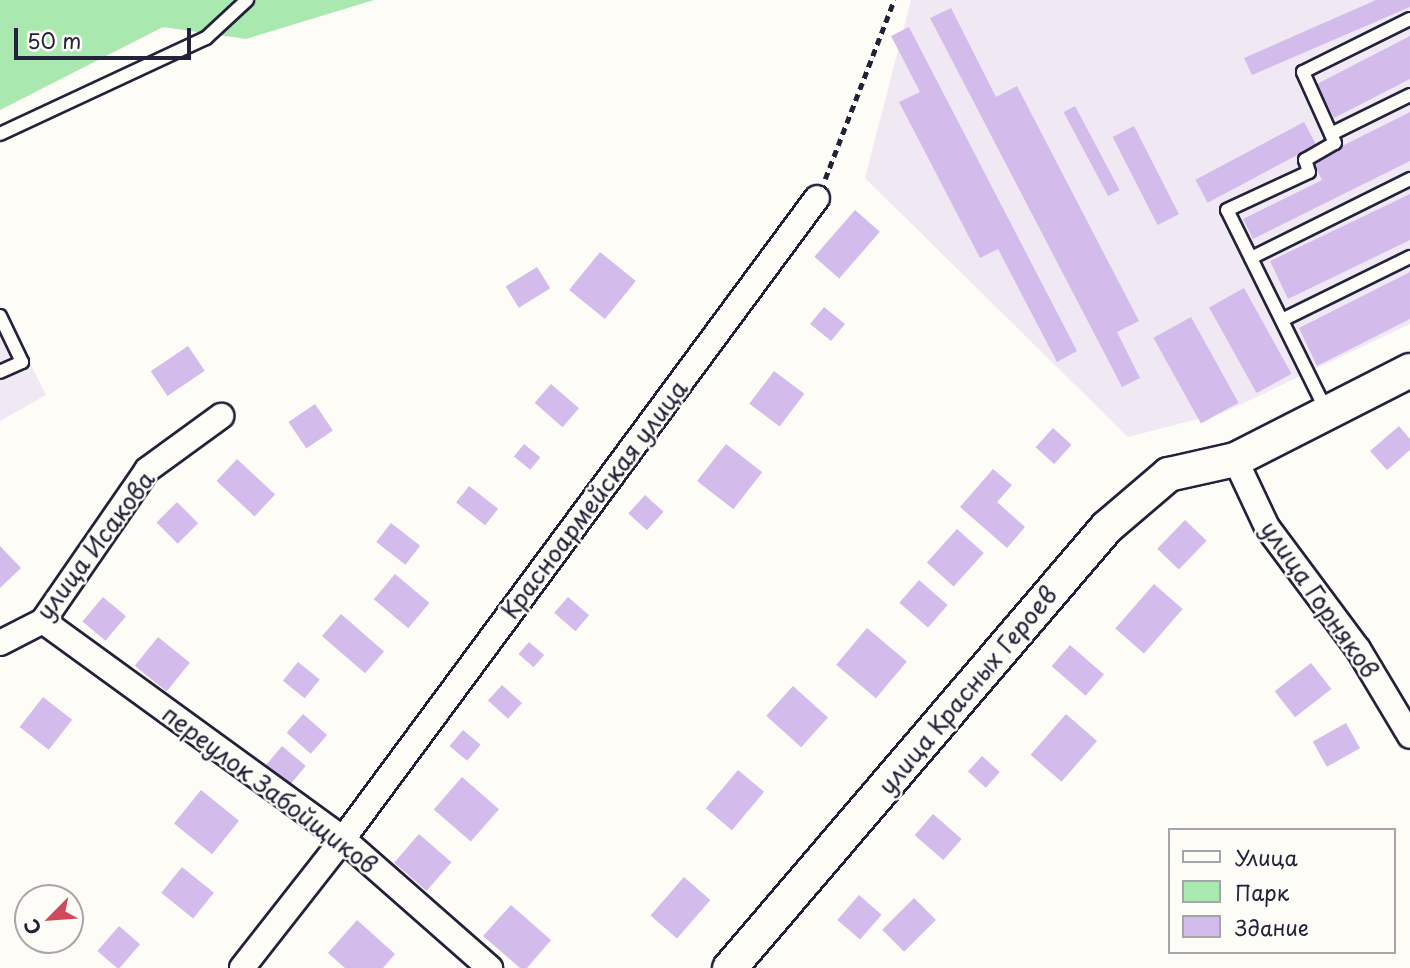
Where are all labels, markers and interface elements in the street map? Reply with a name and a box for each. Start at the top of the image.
scale bar [18,14,194,58]
text: 50 m [27,24,81,56]
street label: Красноармейская улица [494,374,694,624]
street label: улица Исакова [29,464,161,626]
street label: улица Горняков [1255,514,1385,684]
street label: улица Красных Героев [871,579,1063,801]
street label: переулок Забойщиков [157,699,383,879]
legend [1168,828,1396,954]
text: Улица [1235,841,1298,873]
text: Парк [1235,876,1289,908]
north arrow [14,884,84,954]
text: Здание [1235,911,1309,943]
text: С [16,915,47,939]

